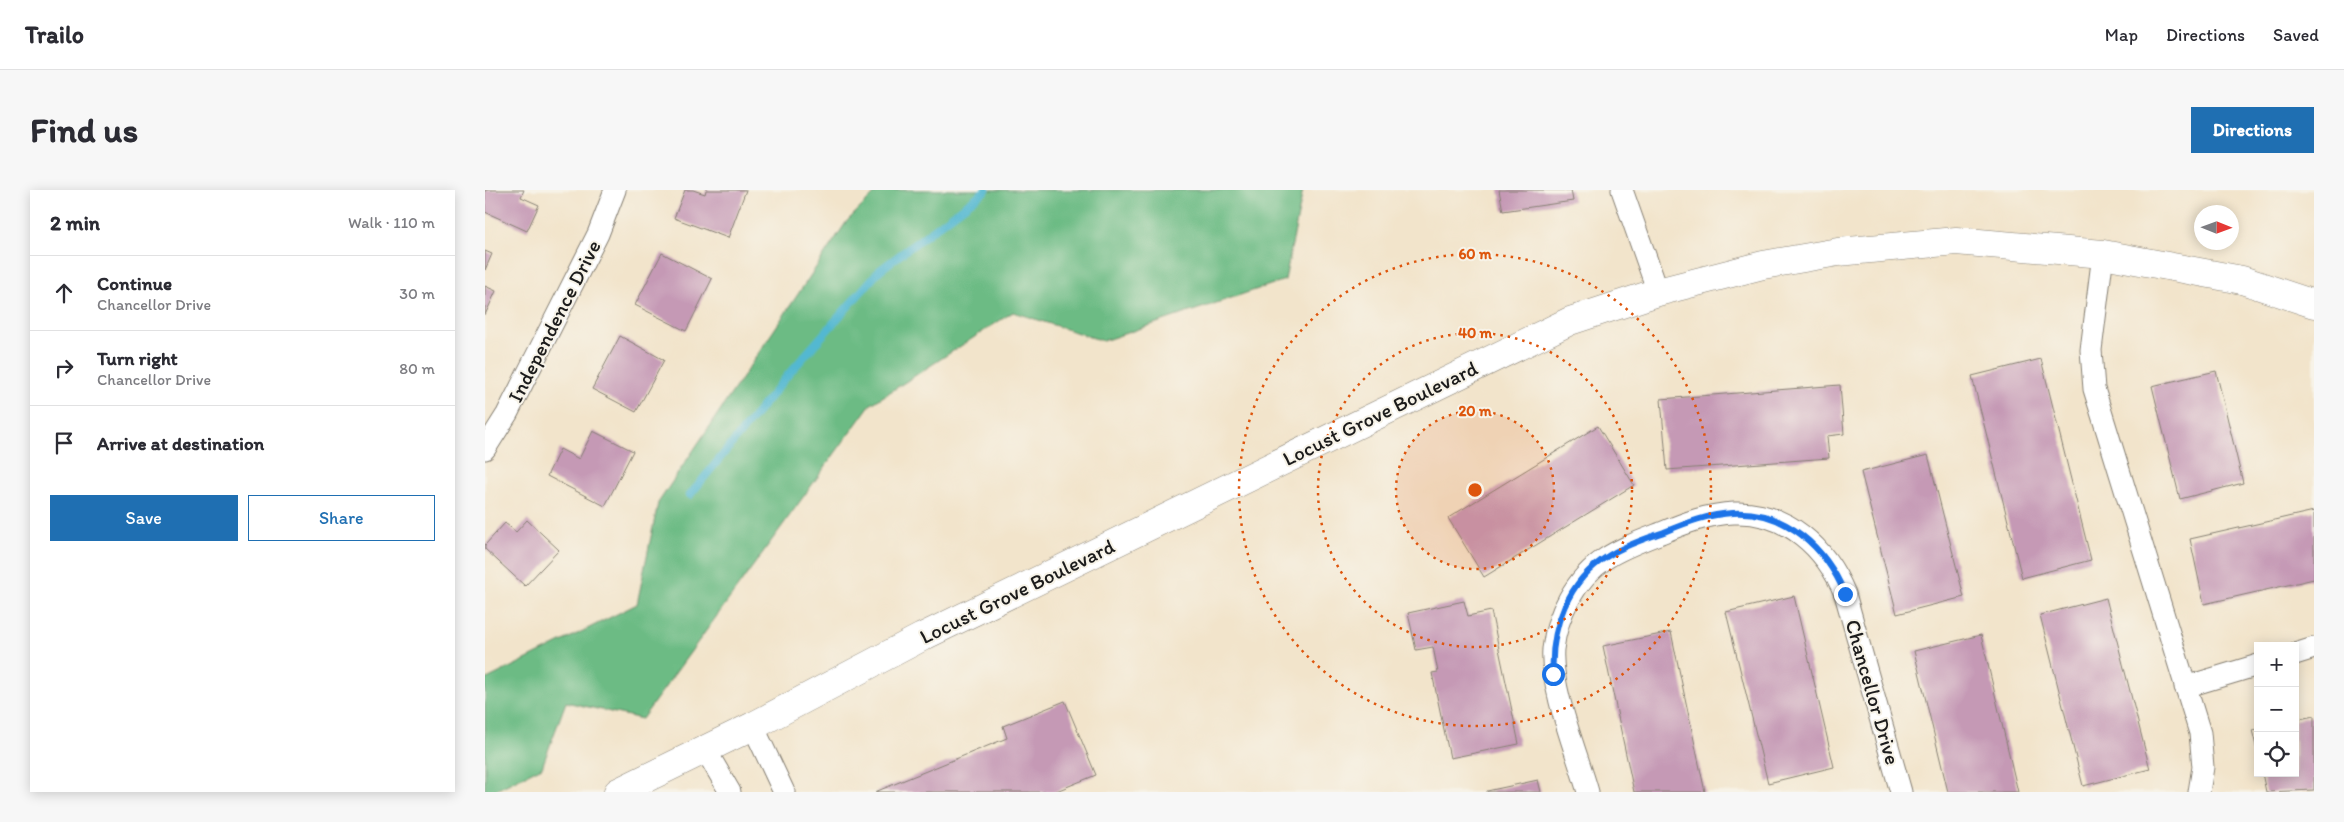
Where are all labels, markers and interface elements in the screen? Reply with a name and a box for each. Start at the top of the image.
text: Trailo [25,20,84,49]
text: Map [2105,24,2138,46]
text: Directions [2166,24,2245,46]
text: Saved [2273,24,2319,46]
button: Directions [2191,107,2314,153]
text: Find us [30,109,138,151]
north arrow [2194,205,2239,250]
text: 2 min [50,210,100,235]
text: Walk · 110 m [348,213,435,232]
street label: Independence Drive [502,236,606,406]
text: 60 m [1458,245,1492,263]
text: Continue [97,272,172,295]
icon: ahead [50,279,78,307]
text: 30 m [399,284,435,303]
text: Chancellor Drive [97,295,211,314]
text: 40 m [1458,324,1493,342]
text: Turn right [97,347,178,370]
icon: right [50,354,78,382]
street label: Locust Grove Boulevard [1279,355,1482,471]
text: 80 m [399,359,435,378]
text: Chancellor Drive [97,370,211,389]
text: 20 m [1458,402,1492,420]
icon: arrive [50,429,78,457]
text: Arrive at destination [97,432,264,455]
centre of rings [1466,481,1484,499]
button: Save [50,495,238,541]
button: Share [248,495,435,541]
street label: Locust Grove Boulevard [916,533,1119,649]
route end [1834,583,1857,606]
street label: Chancellor Drive [1840,617,1906,767]
map controls [2254,642,2299,777]
button: + [2254,642,2299,687]
route start [1542,663,1565,686]
button: − [2254,687,2299,732]
button: locate [2254,732,2299,777]

